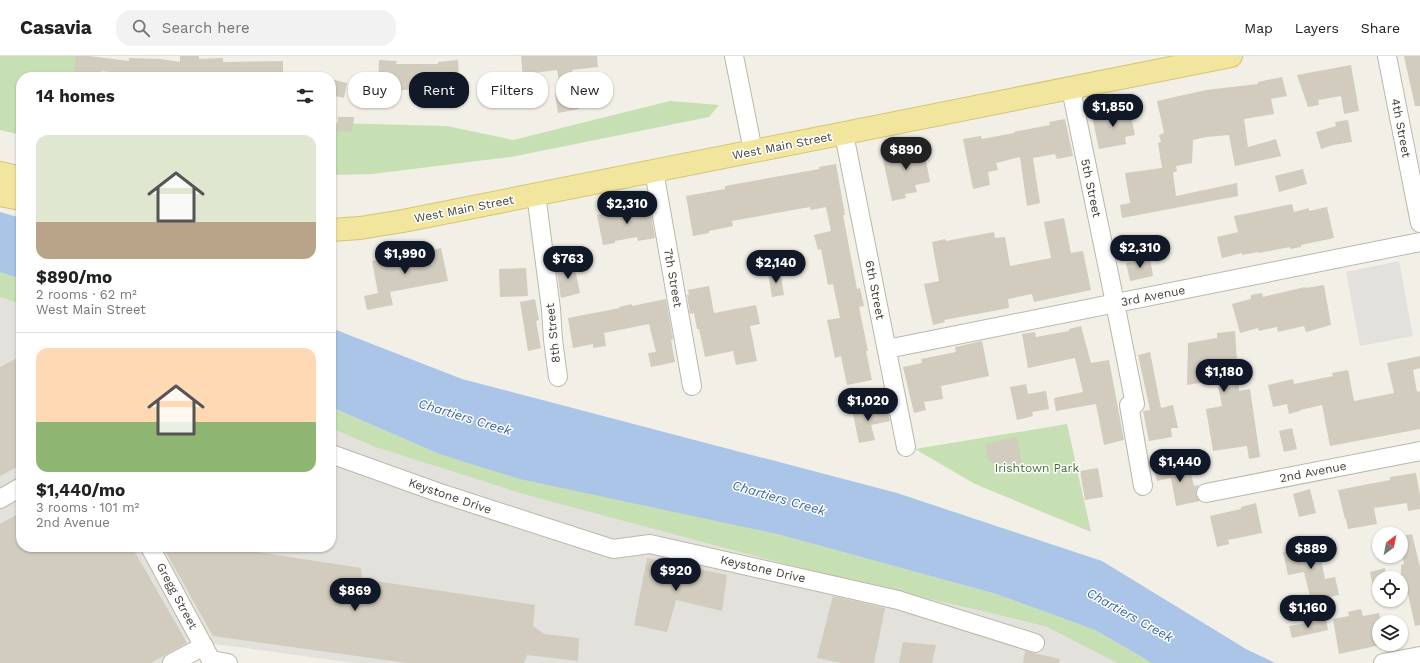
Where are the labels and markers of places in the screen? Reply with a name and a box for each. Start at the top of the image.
pin: $1,850 [1080,94,1146,128]
pin: $890 [882,137,930,171]
pin: $2,310 [594,191,660,225]
pin: $2,310 [1107,235,1173,269]
pin: $1,990 [372,241,438,275]
pin: $763 [544,246,592,280]
pin: $2,140 [743,250,809,284]
pin: $1,180 [1191,359,1257,393]
pin: $1,020 [835,388,901,422]
pin: $1,440 [1147,449,1213,483]
pin: $889 [1287,536,1335,570]
pin: $920 [652,558,700,592]
pin: $869 [331,578,379,612]
pin: $1,160 [1275,595,1341,629]

